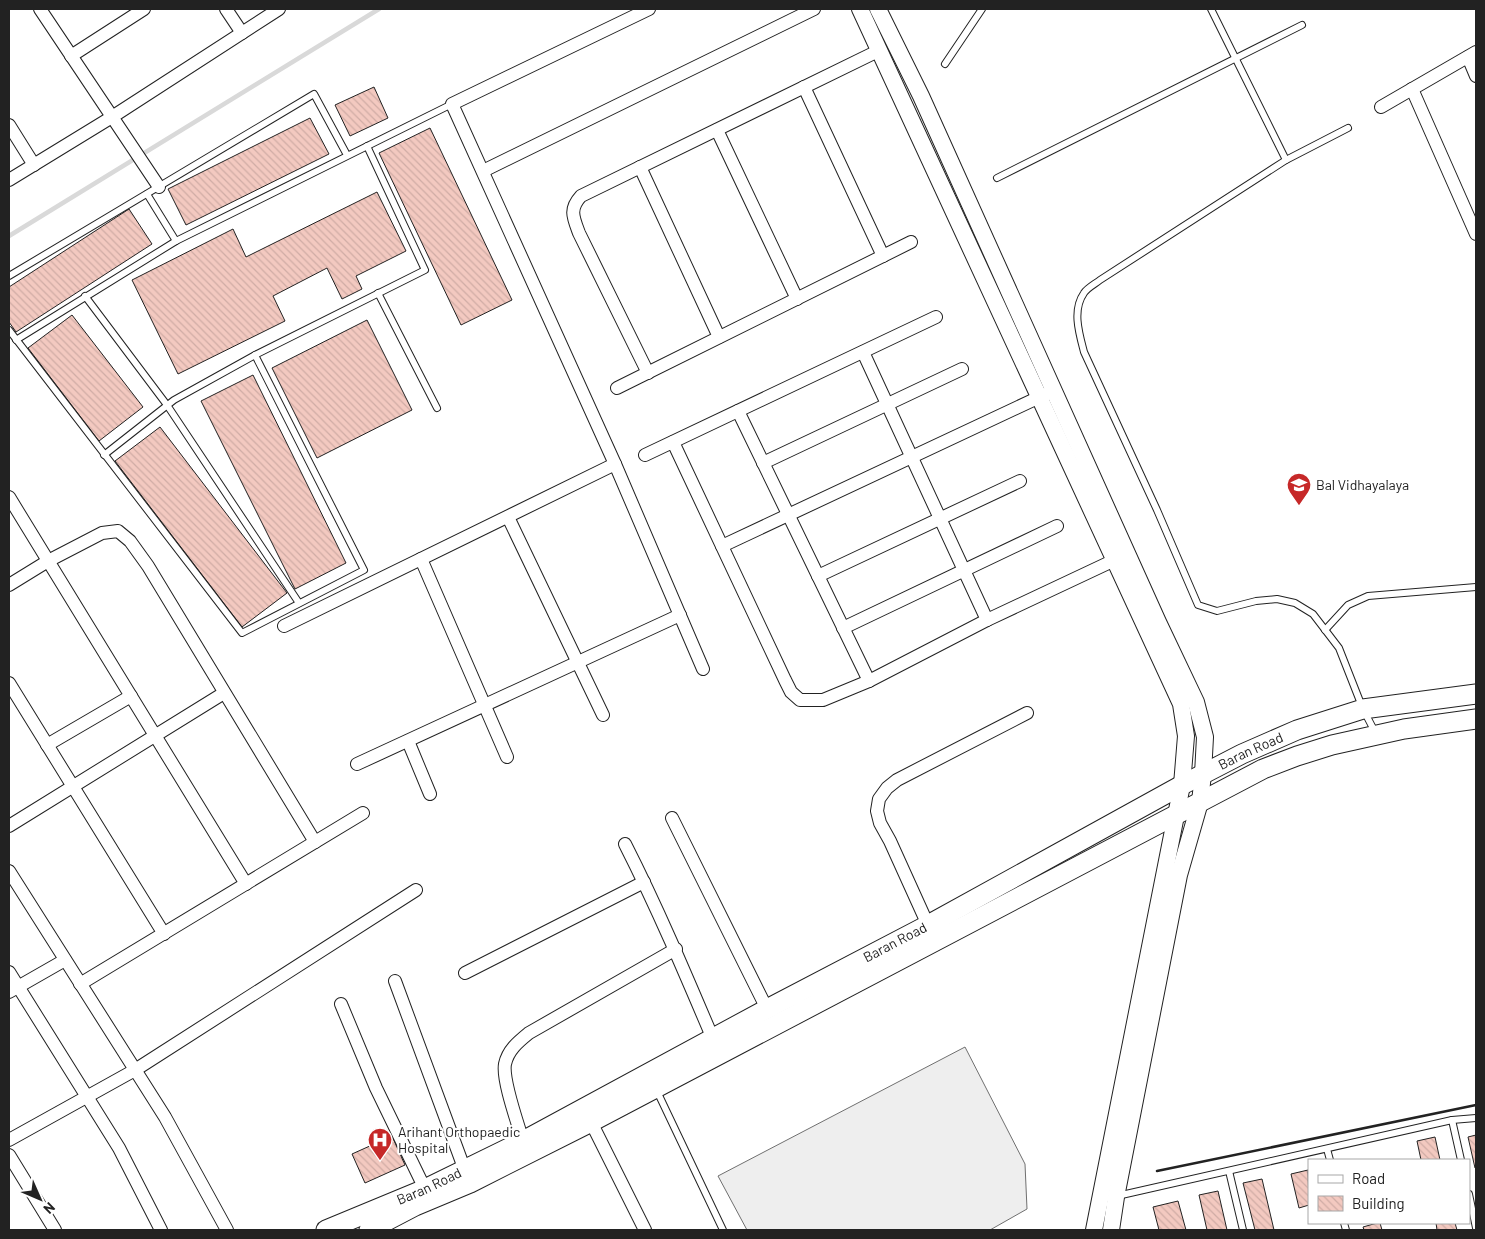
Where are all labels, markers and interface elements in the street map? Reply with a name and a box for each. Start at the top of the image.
school or university icon: Bal Vidhayalaya [1286,472,1312,506]
place label: Bal Vidhayalaya [1316,476,1409,493]
street label: Baran Road [1215,728,1285,773]
street label: Baran Road [860,918,929,965]
place label: Arihant Orthopaedic Hospital [398,1123,520,1156]
hospital icon: Arihant Orthopaedic Hospital [367,1127,393,1161]
legend [1308,1159,1470,1224]
street label: Baran Road [394,1164,464,1208]
text: Road [1352,1169,1385,1187]
north arrow [15,1174,65,1224]
text: Building [1352,1194,1405,1212]
text: N [40,1199,59,1218]

